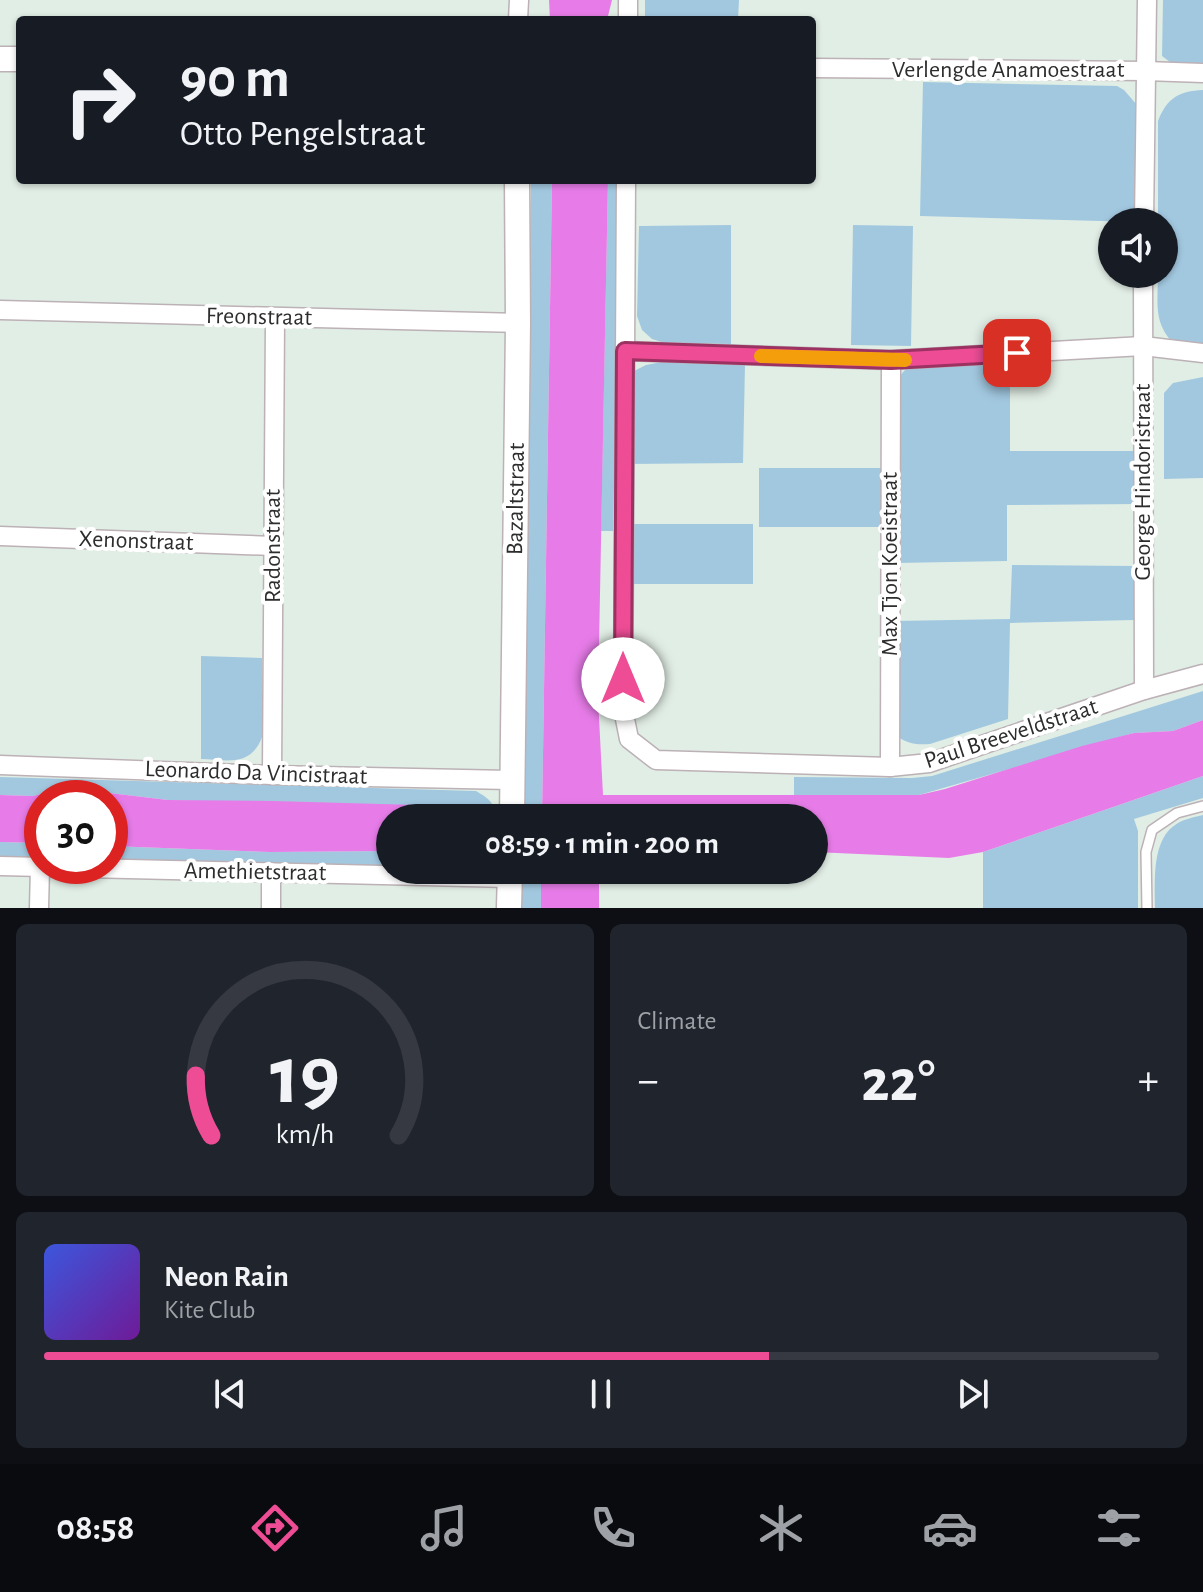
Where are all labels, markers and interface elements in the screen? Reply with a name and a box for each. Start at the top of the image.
icon: right [48,48,152,152]
text: 90 m [180,51,290,107]
street label: Verlengde Anamoestraat [892,58,1125,82]
text: Otto Pengelstraat [180,116,425,152]
map controls [1098,208,1178,288]
button: sound [1098,208,1178,288]
street label: Freonstraat [206,304,313,330]
pin [983,319,1051,387]
icon: arrive [995,331,1039,375]
street label: George Hindoristraat [1131,383,1155,581]
street label: Bazaltstraat [503,442,529,555]
street label: Max Tjon Koeistraat [878,471,902,656]
street label: Radonstraat [261,489,285,603]
street label: Xenonstraat [78,527,194,555]
position arrow [581,637,665,721]
street label: Paul Breeveldstraat [921,695,1101,773]
street label: Leonardo Da Vincistraat [144,757,368,789]
speed limit sign: 30 [24,780,128,884]
text: 08:59 · 1 min · 200 m [485,829,719,859]
street label: Amethietstraat [184,859,327,885]
text: Climate [638,1008,716,1034]
text: 19 [270,1035,340,1119]
text: 22° [861,1052,935,1112]
text: − [638,1059,659,1103]
text: + [1138,1059,1159,1103]
text: km/h [275,1120,334,1149]
text: Neon Rain [164,1262,289,1292]
text: Kite Club [164,1297,255,1323]
icon: previous [208,1372,252,1416]
icon: pause [579,1372,623,1416]
icon: next [951,1372,995,1416]
icon: directions [247,1500,303,1556]
icon: music [416,1500,472,1556]
icon: phone [585,1500,641,1556]
icon: climate [753,1500,809,1556]
icon: car [922,1500,978,1556]
icon: filters [1091,1500,1147,1556]
text: 08:58 [56,1510,134,1546]

